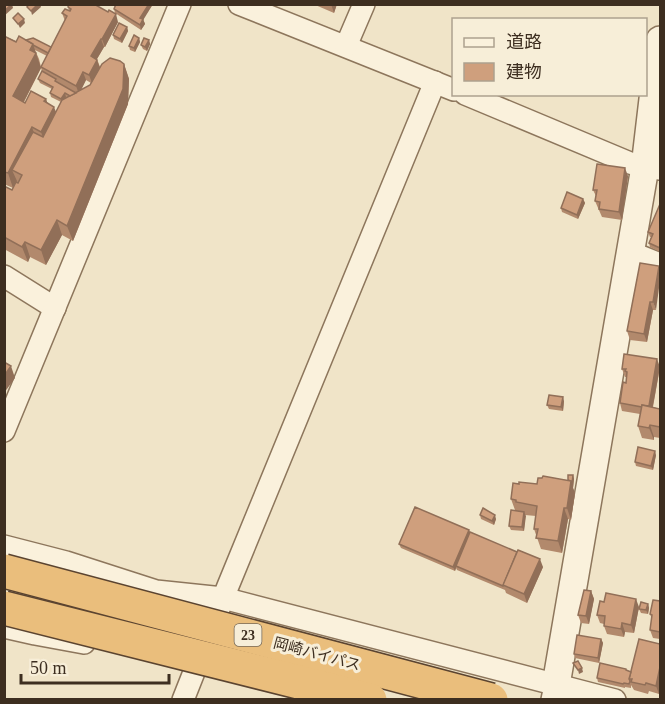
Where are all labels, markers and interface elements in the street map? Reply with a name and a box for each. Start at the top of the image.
legend [452,18,647,96]
text: 道路 [506,32,542,52]
text: 建物 [506,62,542,82]
road number: 23 [234,624,262,646]
street label: 岡崎バイパス [272,635,362,673]
scale bar [21,647,170,685]
text: 50 m [30,658,67,678]

